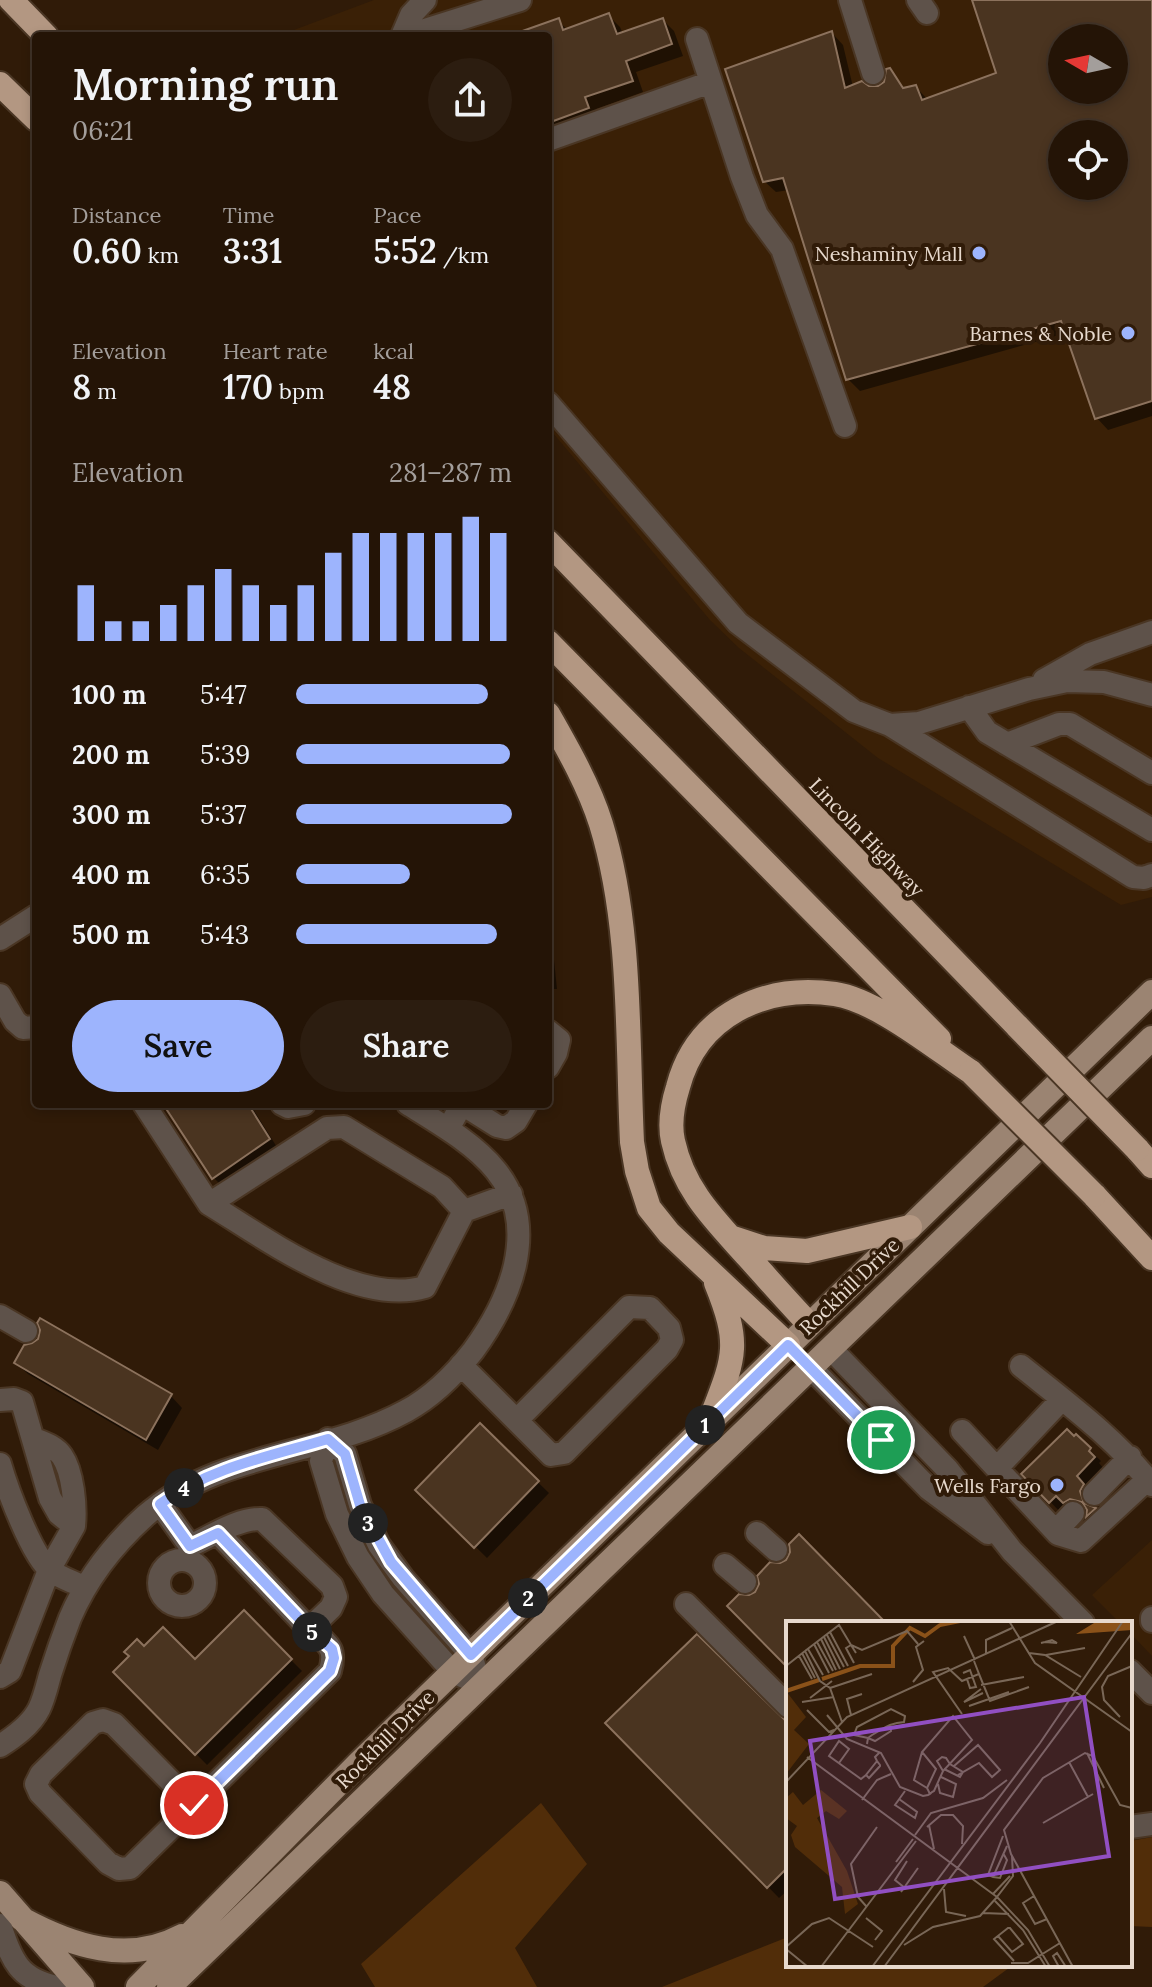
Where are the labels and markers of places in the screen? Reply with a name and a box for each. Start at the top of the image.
place label: Neshaminy Mall [815,241,963,266]
marker: Neshaminy Mall [970,244,988,262]
place label: Barnes & Noble [969,321,1112,346]
marker: Barnes & Noble [1119,324,1137,342]
pin: 1 [685,1405,725,1445]
pin [847,1406,915,1474]
pin: 4 [164,1468,204,1508]
place label: Wells Fargo [934,1473,1041,1498]
marker: Wells Fargo [1048,1476,1066,1494]
pin: 3 [348,1503,388,1543]
pin: 2 [508,1578,548,1618]
pin: 5 [292,1612,332,1652]
pin [160,1771,228,1839]

